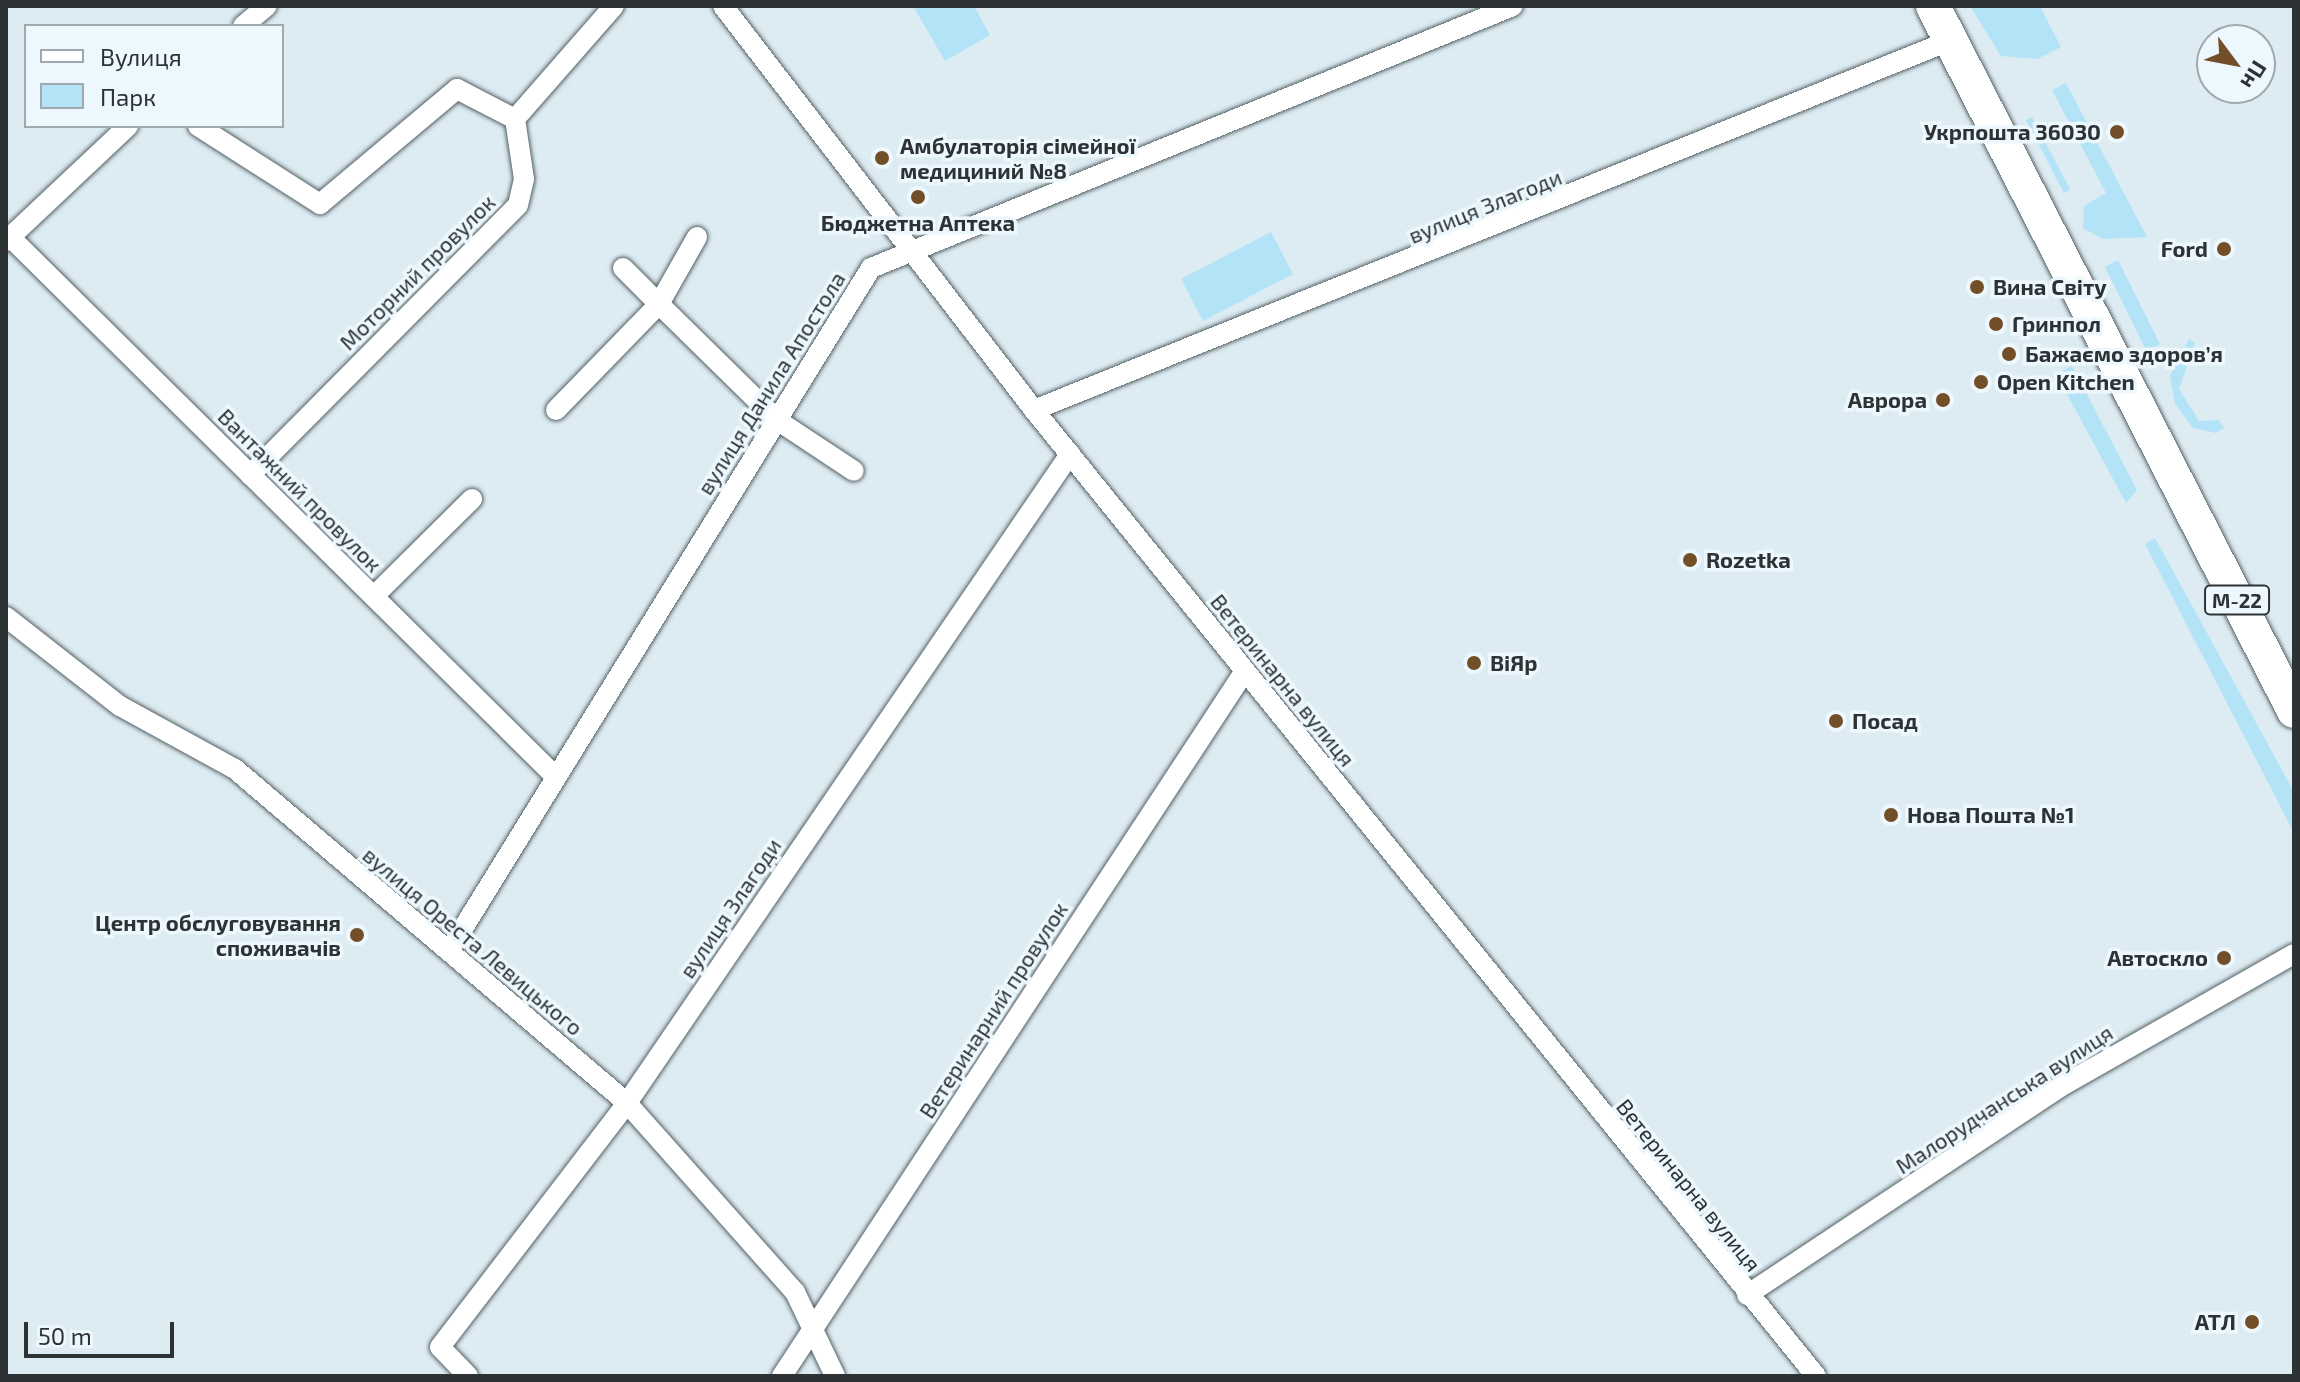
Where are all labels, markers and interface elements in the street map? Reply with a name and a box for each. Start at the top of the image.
legend [24,24,284,128]
north arrow [2196,24,2276,104]
text: Вулиця [100,42,182,71]
text: Пн [2236,57,2273,95]
text: Парк [100,82,156,111]
place label: Укрпошта 36030 [1924,119,2101,145]
marker: Укрпошта 36030 [2108,123,2126,141]
place label: Амбулаторія сімейної медициний №8 [900,132,1136,184]
marker: Амбулаторія сімейної медициний №8 [871,147,893,169]
street label: вулиця Злагоди [1405,163,1565,249]
marker: Бюджетна Аптека [909,188,927,206]
street label: Моторний провулок [334,189,500,355]
place label: Бюджетна Аптека [821,210,1015,236]
place label: Ford [2161,236,2208,262]
marker: Ford [2215,240,2233,258]
street label: вулиця Данила Апостола [691,267,851,499]
place label: Вина Світу [1993,274,2107,300]
marker: Вина Світу [1968,278,1986,296]
place label: Гринпол [2012,311,2101,337]
marker: Гринпол [1987,315,2005,333]
place label: Бажаємо здоровʼя [2025,341,2223,367]
marker: Бажаємо здоровʼя [2000,345,2018,363]
place label: Open Kitchen [1997,369,2135,395]
marker: Open Kitchen [1972,373,1990,391]
place label: Аврора [1848,387,1927,413]
marker: Аврора [1934,391,1952,409]
street label: Вантажний провулок [213,403,387,577]
place label: Rozetka [1706,547,1791,573]
marker: Rozetka [1681,551,1699,569]
road number: М-22 [2203,584,2271,616]
street label: Ветеринарна вулиця [1205,588,1361,772]
place label: ВіЯр [1490,650,1538,676]
marker: ВіЯр [1465,654,1483,672]
place label: Посад [1852,708,1918,734]
marker: Посад [1827,712,1845,730]
place label: Нова Пошта №1 [1907,802,2075,828]
marker: Нова Пошта №1 [1882,806,1900,824]
street label: вулиця Злагоди [674,833,786,983]
street label: вулиця Ореста Левицького [358,841,588,1041]
street label: Ветеринарний провулок [913,897,1073,1123]
place label: Центр обслуговування споживачів [95,909,341,960]
marker: Центр обслуговування споживачів [348,926,366,944]
place label: Автоскло [2107,945,2208,971]
marker: Автоскло [2215,949,2233,967]
street label: Малорудчанська вулиця [1890,1019,2118,1179]
street label: Ветеринарна вулиця [1611,1093,1767,1277]
scale bar [28,1306,178,1356]
place label: АТЛ [2195,1309,2236,1335]
marker: АТЛ [2243,1313,2261,1331]
text: 50 m [38,1321,92,1350]

